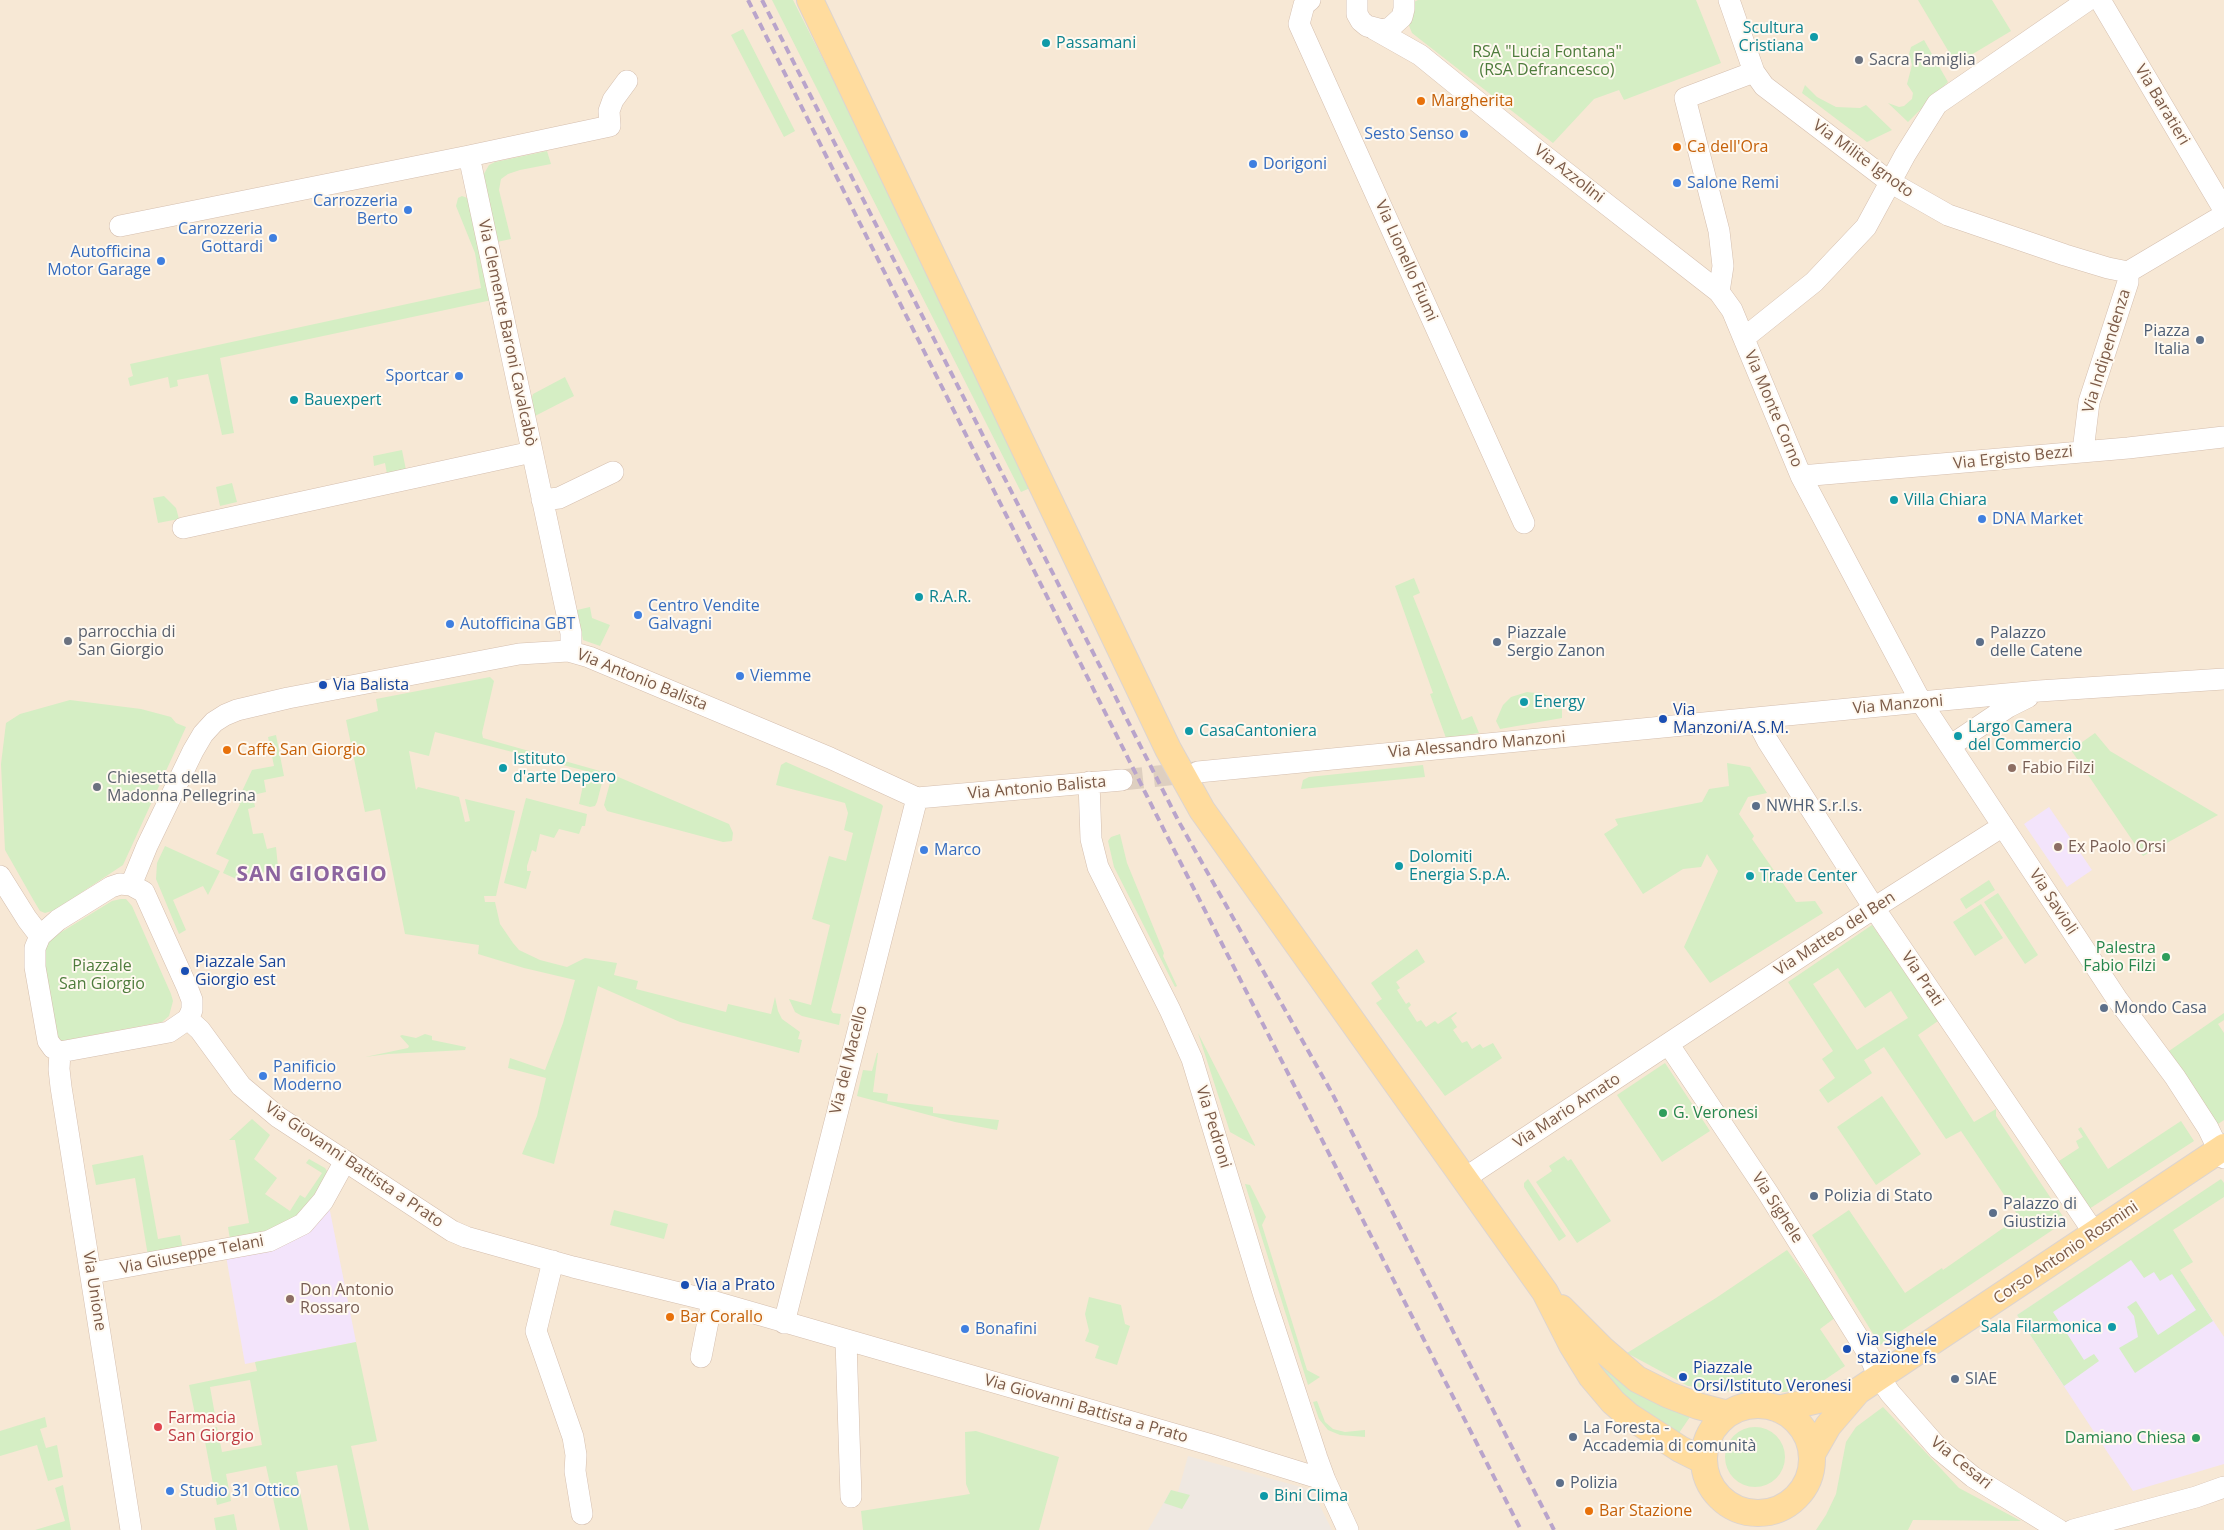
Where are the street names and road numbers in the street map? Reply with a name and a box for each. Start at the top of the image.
street label: Via Baratieri [2130,61,2194,149]
street label: Via Milite Ignoto [1809,116,1917,202]
street label: Via Azzolini [1530,141,1608,207]
street label: Via Lionello Fiumi [1371,198,1441,324]
street label: Via Clemente Baroni Cavalcabò [474,218,540,448]
street label: Via Indipendenza [2079,287,2135,415]
street label: Via Monte Corno [1740,348,1806,470]
street label: Via Ergisto Bezzi [1952,442,2074,474]
street label: Via Antonio Balista [574,645,710,715]
street label: Via Manzoni [1852,691,1944,719]
street label: Via Alessandro Manzoni [1388,728,1566,762]
street label: Via Antonio Balista [967,772,1107,804]
street label: Via Savioli [2025,866,2081,938]
street label: Via Matteo del Ben [1771,888,1899,980]
street label: Via Prati [1897,948,1947,1010]
street label: Via del Macello [826,1004,872,1116]
street label: Via Mario Amato [1510,1069,1624,1153]
street label: Via Pedroni [1191,1084,1235,1170]
street label: Via Giovanni Battista a Prato [261,1098,447,1232]
street label: Via Sighele [1747,1169,1807,1247]
street label: Corso Antonio Rosmini [1990,1197,2142,1309]
street label: Via Giuseppe Telani [119,1232,265,1278]
street label: Via Unione [78,1250,110,1332]
street label: Via Giovanni Battista a Prato [982,1371,1190,1447]
street label: Via Cesari [1927,1433,1995,1493]

